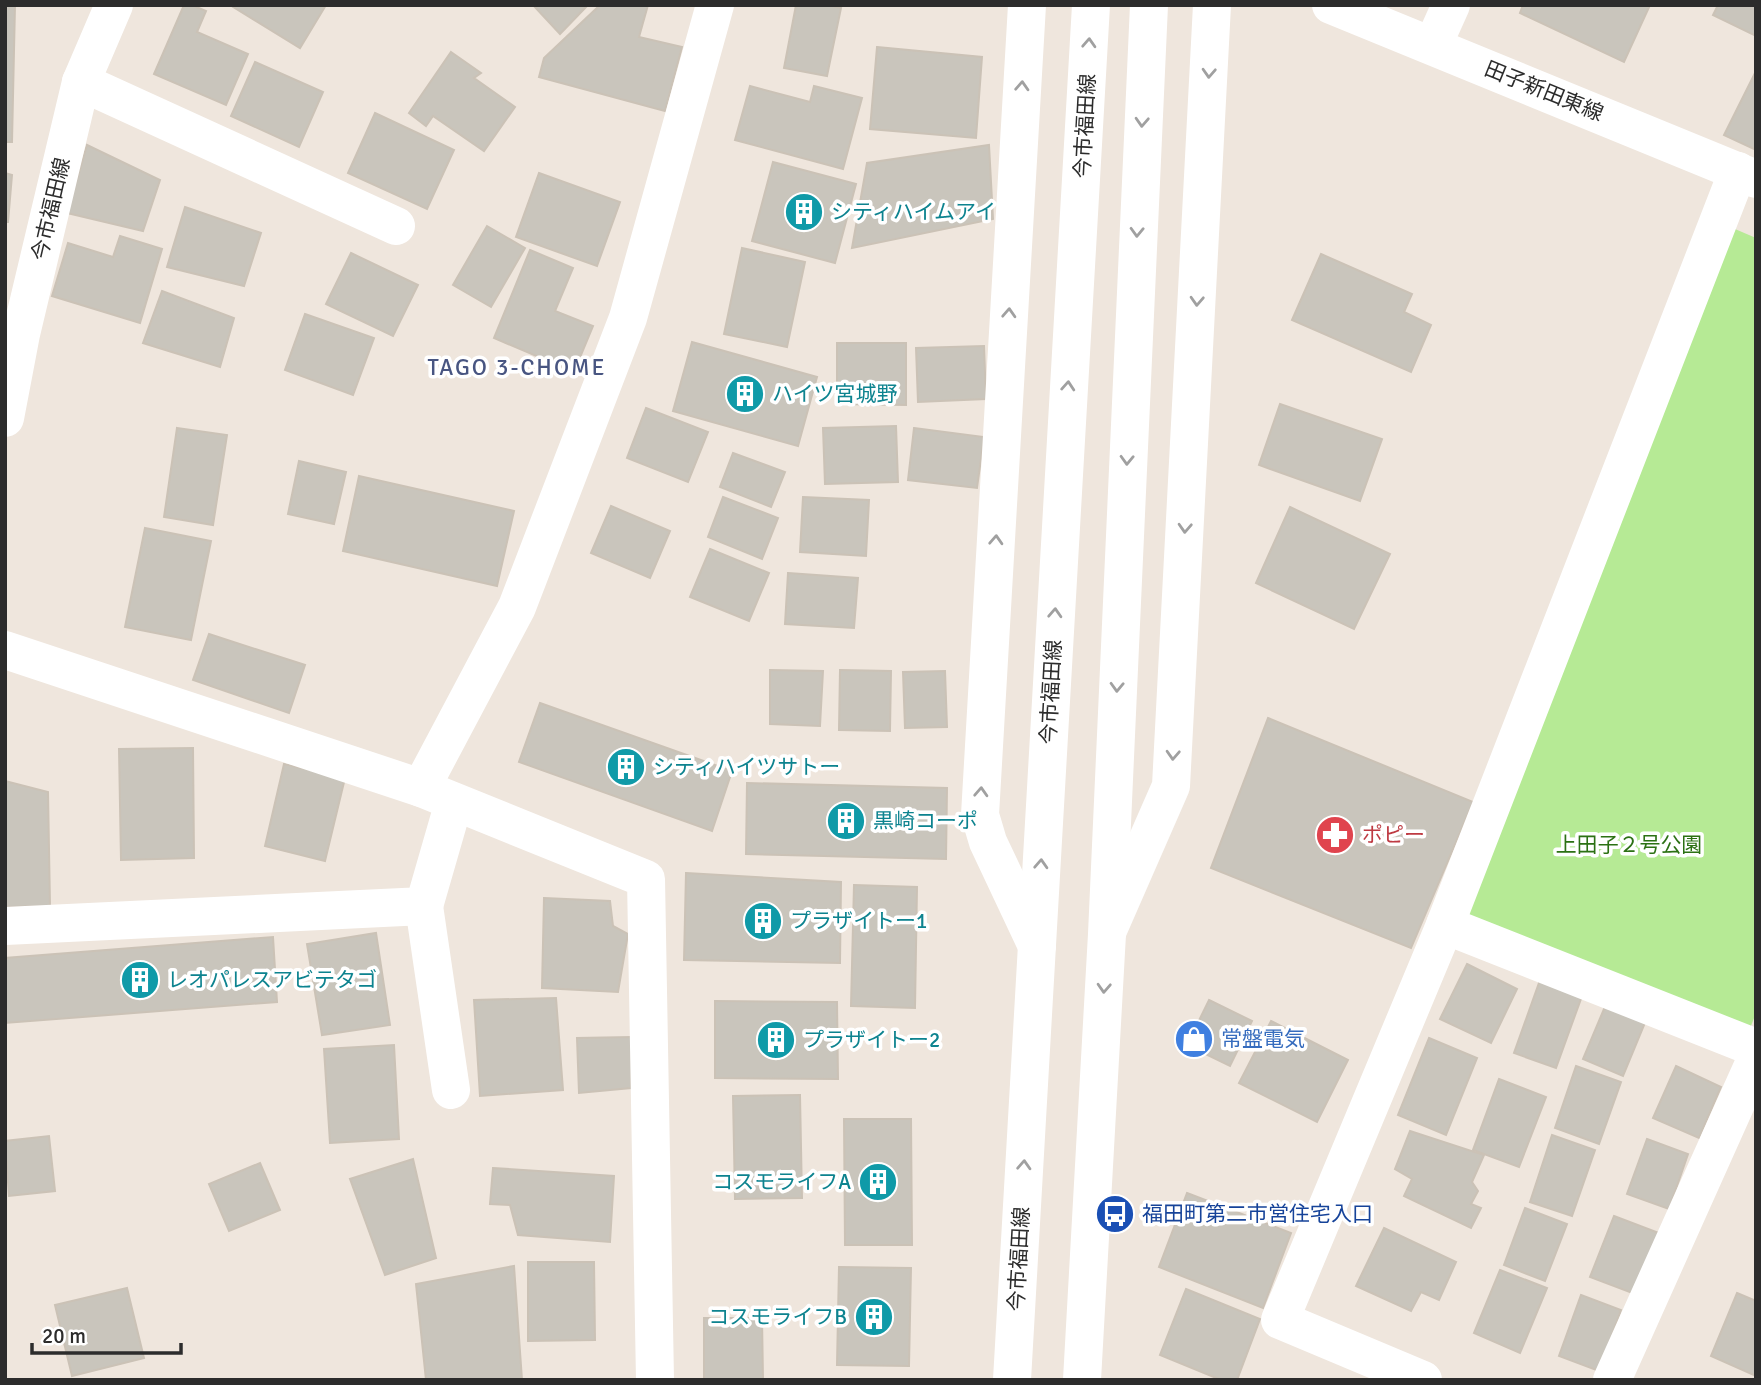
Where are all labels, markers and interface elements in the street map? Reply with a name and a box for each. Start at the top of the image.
one-way arrow [1082,37,1097,48]
street label: 田子新田東線 [1481,55,1607,127]
one-way arrow [1201,68,1216,79]
street label: 今市福田線 [1069,73,1101,179]
one-way arrow [1014,80,1029,91]
one-way arrow [1135,117,1150,128]
street label: 今市福田線 [27,155,75,263]
building icon: シティハイムアイ [783,191,825,233]
place label: シティハイムアイ [831,199,996,225]
one-way arrow [1129,227,1144,238]
one-way arrow [1189,295,1204,306]
one-way arrow [1001,307,1016,318]
district label: TAGO 3-CHOME [427,353,607,382]
building icon: ハイツ宮城野 [724,373,766,415]
one-way arrow [1060,380,1075,391]
place label: ハイツ宮城野 [772,381,898,407]
one-way arrow [1120,455,1135,466]
one-way arrow [1177,523,1192,534]
one-way arrow [988,534,1003,545]
one-way arrow [1048,607,1063,618]
street label: 今市福田線 [1035,639,1067,745]
one-way arrow [1110,682,1125,693]
building icon: シティハイツサトー [605,746,647,788]
one-way arrow [1166,750,1181,761]
place label: シティハイツサトー [653,754,840,780]
one-way arrow [973,786,988,797]
building icon: 黒崎コーポ [825,800,867,842]
place label: 黒崎コーポ [873,808,978,834]
pharmacy icon: ポピー [1314,814,1356,856]
place label: ポピー [1362,822,1425,848]
park label: 上田子２号公園 [1556,832,1703,858]
one-way arrow [1034,859,1049,870]
building icon: プラザイトー1 [742,900,784,942]
place label: プラザイトー1 [790,908,927,934]
building icon: レオパレスアビテタゴ [119,959,161,1001]
place label: レオパレスアビテタゴ [167,967,377,993]
one-way arrow [1096,983,1111,994]
shop icon: 常盤電気 [1173,1018,1215,1060]
building icon: プラザイトー2 [755,1019,797,1061]
place label: 常盤電気 [1221,1026,1305,1052]
place label: プラザイトー2 [803,1027,940,1053]
one-way arrow [1017,1159,1032,1170]
building icon: コスモライフA [857,1161,899,1203]
place label: コスモライフA [712,1169,851,1195]
bus stop icon: 福田町第二市営住宅入口 [1094,1193,1136,1235]
place label: 福田町第二市営住宅入口 [1142,1201,1373,1227]
street label: 今市福田線 [1003,1206,1035,1312]
building icon: コスモライフB [853,1296,895,1338]
place label: コスモライフB [708,1304,847,1330]
scale bar [32,1312,180,1356]
text: 20 m [42,1323,86,1349]

